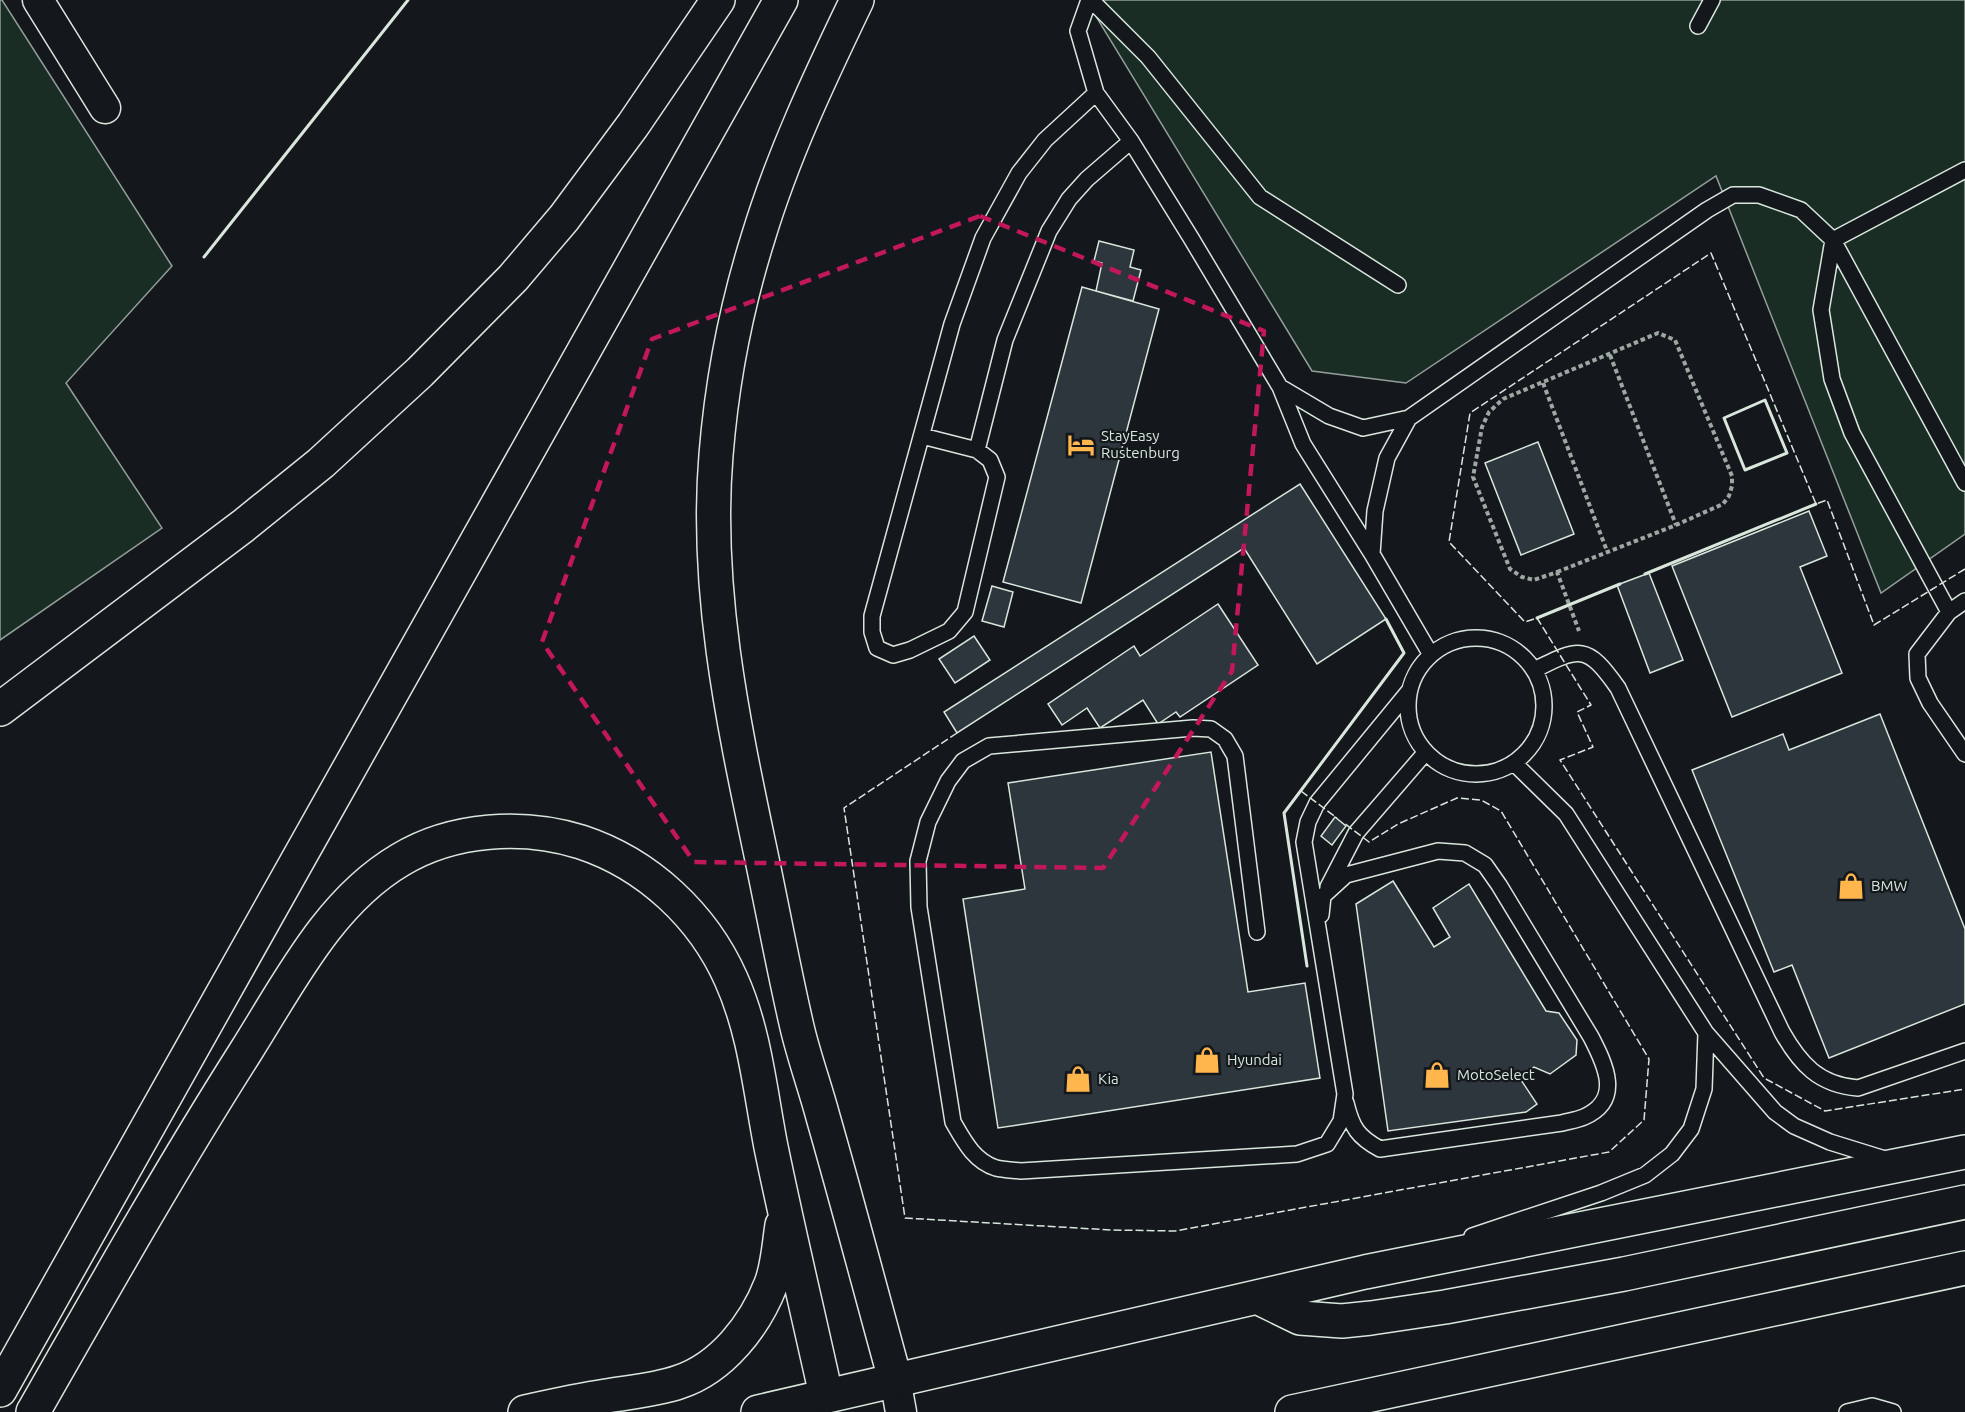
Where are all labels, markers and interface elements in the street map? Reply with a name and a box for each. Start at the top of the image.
place label: StayEasy Rustenburg [1101,427,1180,461]
hotel icon: StayEasy Rustenburg [1066,430,1096,460]
shop icon: BMW [1836,871,1866,901]
place label: BMW [1871,877,1908,894]
shop icon: Hyundai [1192,1045,1222,1075]
place label: Hyundai [1227,1051,1282,1068]
shop icon: MotoSelect [1422,1060,1452,1090]
shop icon: Kia [1063,1064,1093,1094]
place label: MotoSelect [1457,1066,1535,1083]
place label: Kia [1098,1070,1119,1087]

